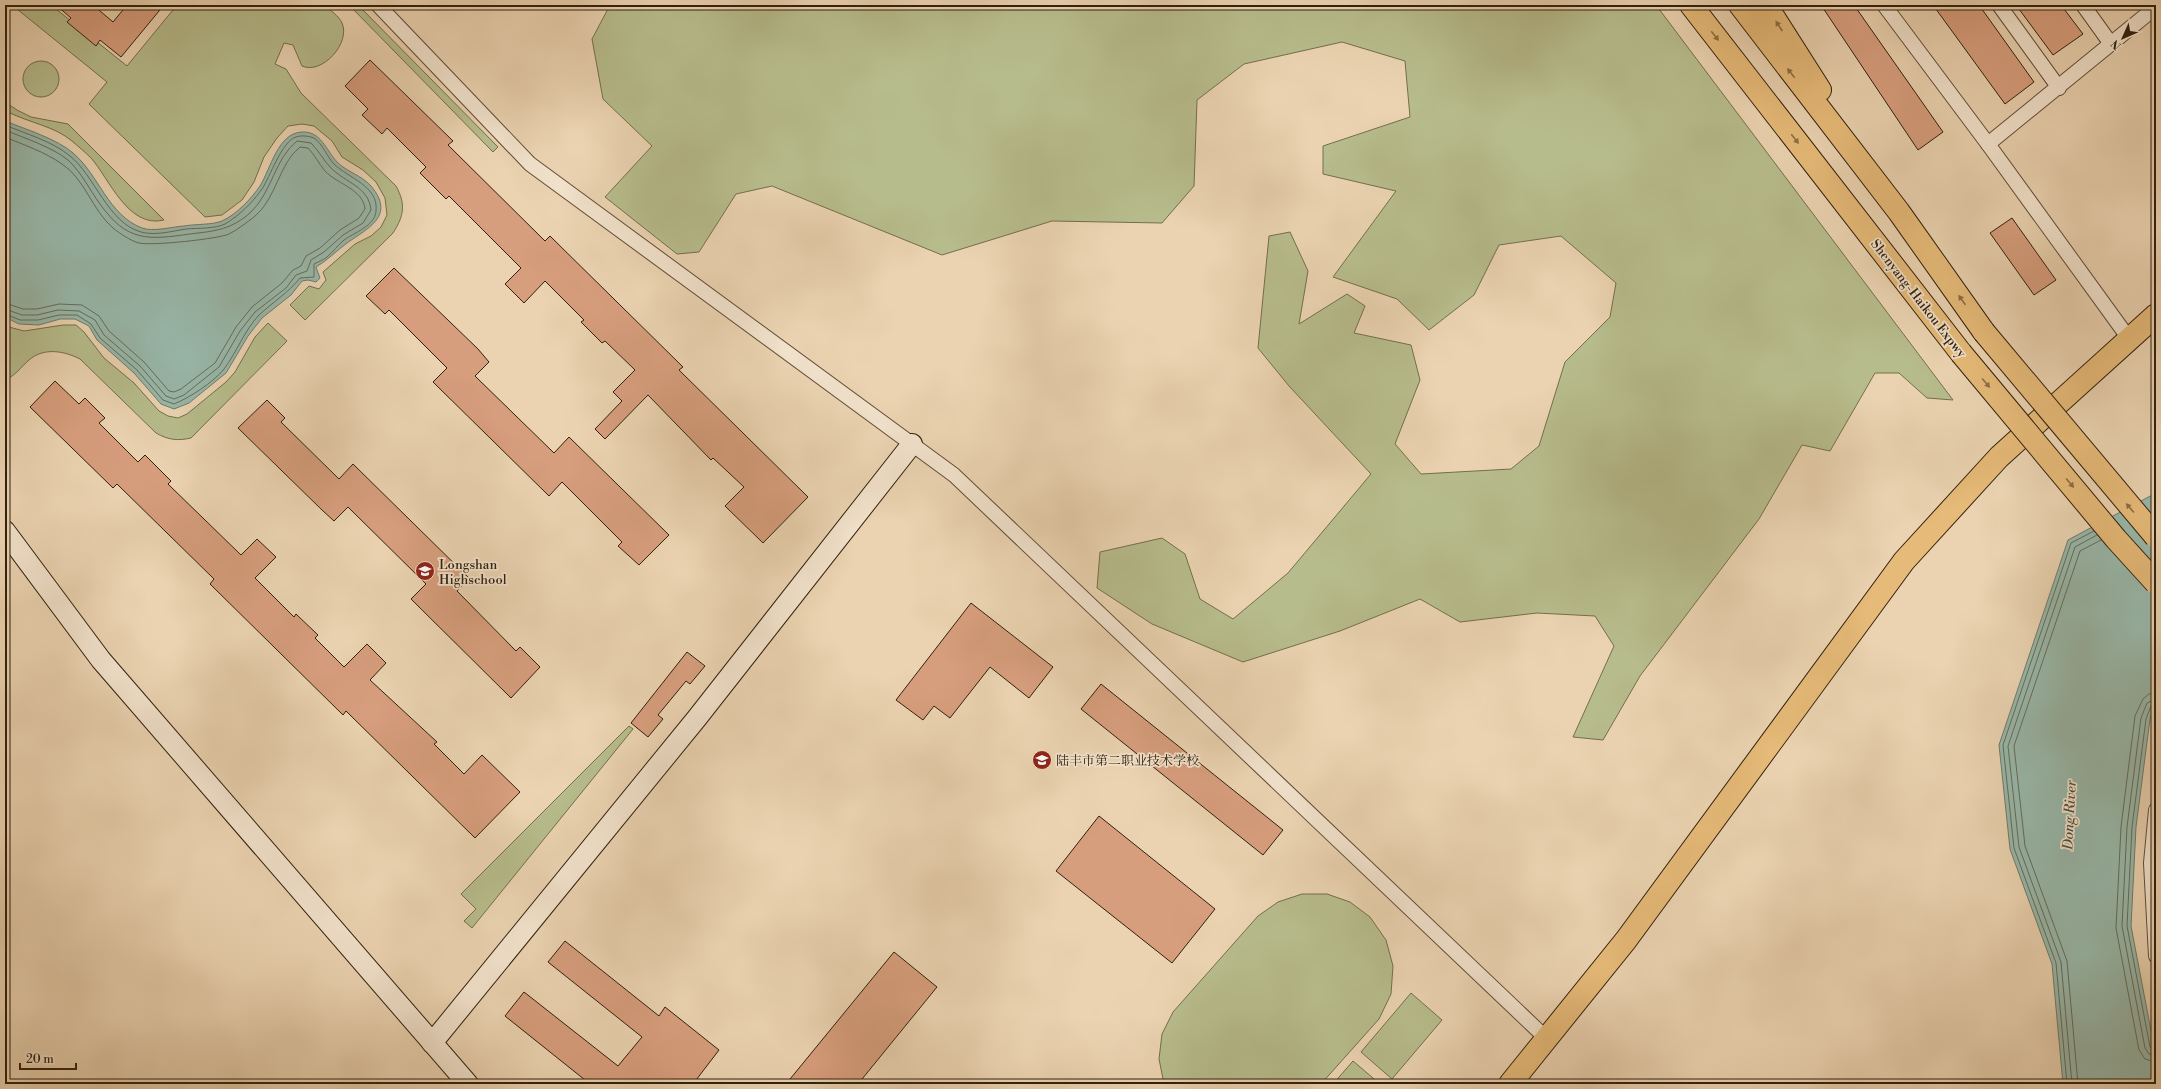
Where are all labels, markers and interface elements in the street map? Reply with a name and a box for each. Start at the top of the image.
north arrow [2103,18,2143,58]
one-way arrow [1775,21,1783,31]
one-way arrow [1711,30,1719,41]
text: N [2108,36,2125,52]
one-way arrow [1788,68,1796,78]
one-way arrow [1790,133,1799,144]
street label: Shenyang-Haikou Expwy [1867,236,1970,361]
one-way arrow [1958,295,1966,305]
one-way arrow [1982,378,1991,389]
one-way arrow [2065,478,2074,488]
one-way arrow [2126,502,2135,513]
place label: Longshan Highschool [439,557,507,588]
school or university icon: Longshan Highschool [414,560,436,582]
school or university icon: 陆丰市第二职业技术学校 [1031,749,1053,771]
place label: 陆丰市第二职业技术学校 [1056,753,1199,769]
water label: Dong River [2059,779,2081,851]
scale bar [20,1045,76,1071]
text: 20 m [26,1052,54,1067]

